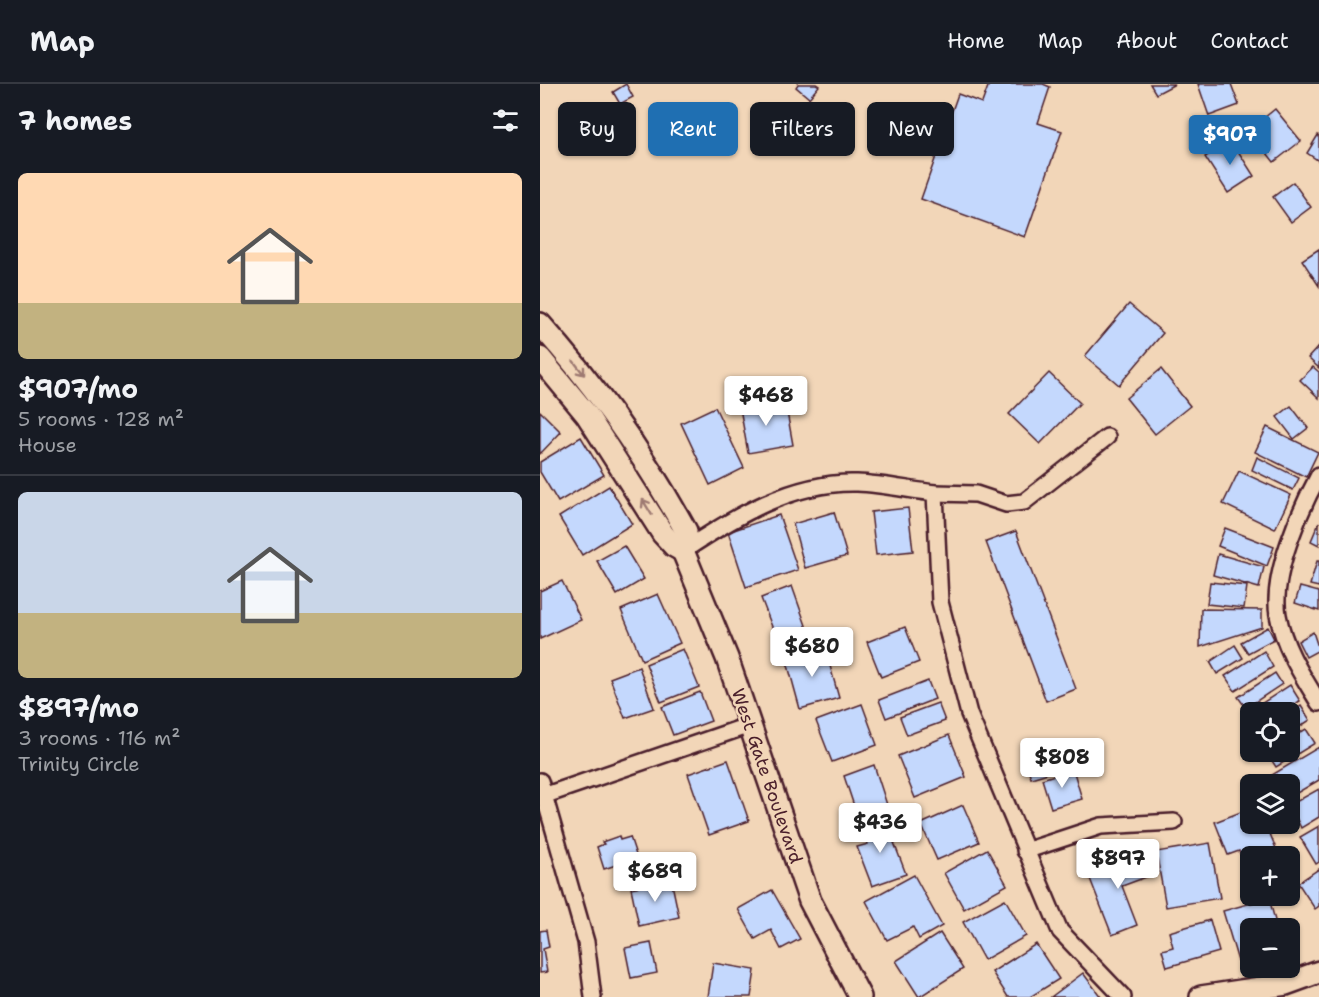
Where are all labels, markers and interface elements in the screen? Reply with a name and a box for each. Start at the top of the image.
text: Map [30,22,95,60]
text: Home [947,27,1005,55]
text: Map [1038,27,1083,55]
text: About [1116,27,1177,55]
text: Contact [1210,27,1289,55]
chip: Buy [558,102,636,156]
chip: Rent [648,102,738,156]
chip: Filters [750,102,855,156]
chip: New [867,102,954,156]
text: 7 homes [18,103,132,138]
icon: filters [489,104,522,137]
pin: $907 [1194,115,1266,166]
text: $907 [1203,121,1257,147]
icon: home [216,212,324,320]
one-way arrow [572,359,585,375]
text: $907/mo [18,371,138,406]
pin: $468 [730,376,802,427]
text: $468 [738,382,794,408]
text: 5 rooms · 128 m² [18,406,184,432]
text: House [18,432,77,458]
one-way arrow [640,499,652,516]
icon: home [216,531,324,639]
pin: $680 [776,627,848,678]
text: $680 [784,633,840,659]
street label: West Gate Boulevard [726,685,808,867]
text: $897/mo [18,690,139,725]
map controls [1240,702,1300,978]
button: locate [1240,702,1300,762]
text: 3 rooms · 116 m² [18,725,180,751]
pin: $808 [1026,738,1098,789]
text: $808 [1034,744,1090,770]
text: Trinity Circle [18,751,140,777]
button: layers [1240,774,1300,834]
pin: $436 [844,803,916,854]
text: $436 [853,809,907,835]
pin: $897 [1082,839,1154,890]
text: $897 [1090,845,1146,871]
button: + [1240,846,1300,906]
pin: $689 [619,852,691,903]
text: $689 [627,858,683,884]
button: − [1240,918,1300,978]

